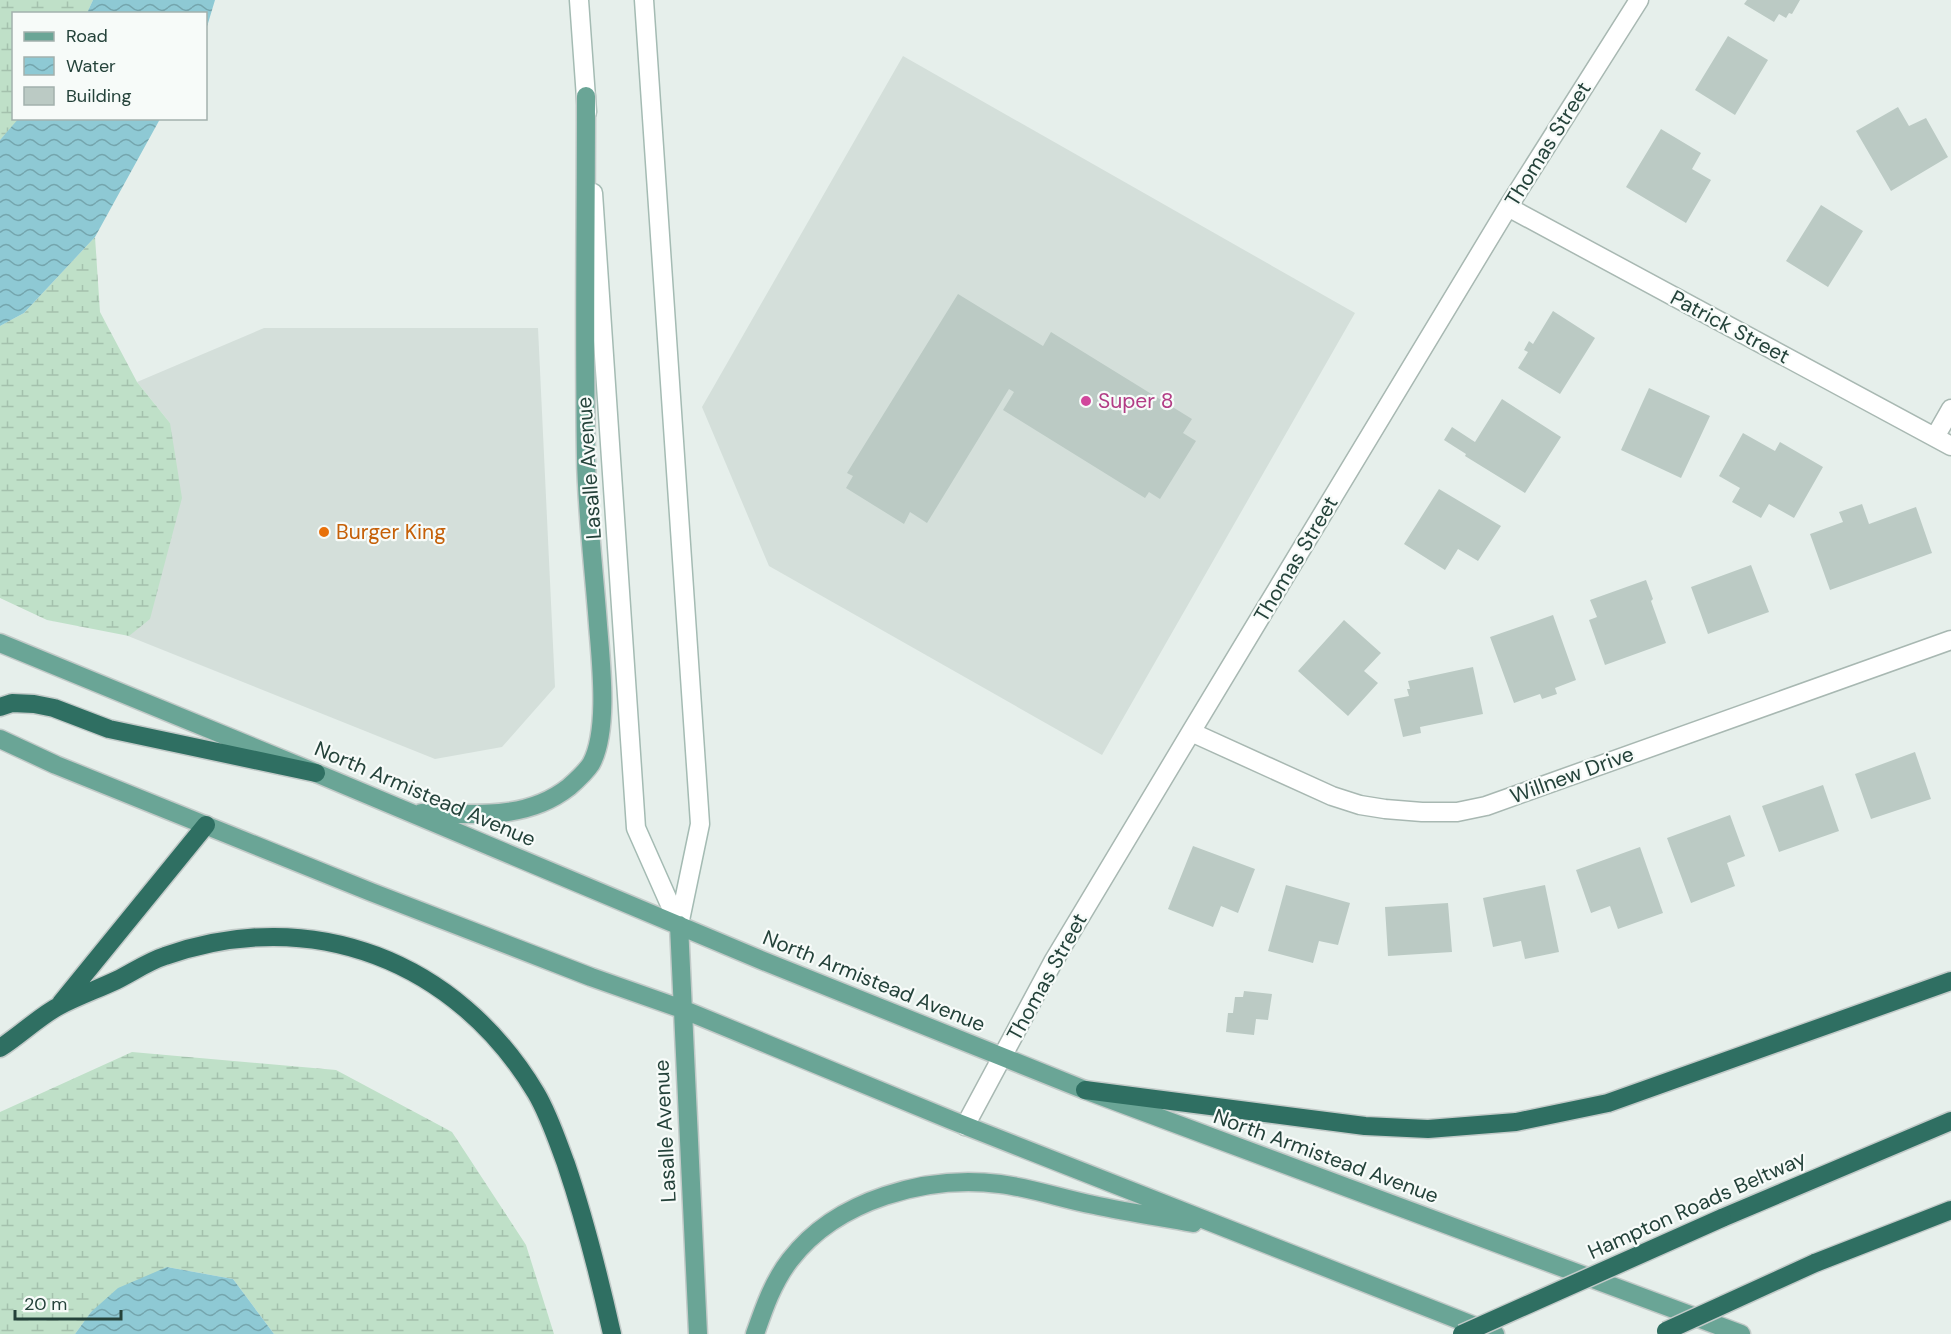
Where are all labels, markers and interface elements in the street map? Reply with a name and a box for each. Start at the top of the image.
legend [12,12,207,120]
text: Road [66,24,108,48]
text: Water [66,54,116,78]
street label: Thomas Street [1498,76,1598,212]
text: Building [66,84,131,108]
street label: Patrick Street [1665,284,1795,370]
place label: Super 8 [1098,387,1173,415]
marker: Super 8 [1079,394,1093,408]
street label: Lasalle Avenue [570,396,608,540]
street label: Thomas Street [1247,491,1345,627]
place label: Burger King [336,518,446,546]
marker: Burger King [317,525,331,539]
street label: North Armistead Avenue [310,735,540,853]
street label: Willnew Drive [1506,740,1638,810]
street label: Thomas Street [1000,908,1094,1046]
street label: North Armistead Avenue [759,924,989,1039]
street label: Lasalle Avenue [647,1059,683,1203]
street label: North Armistead Avenue [1210,1102,1442,1210]
street label: Hampton Roads Beltway [1583,1144,1811,1266]
scale bar [15,1283,122,1321]
text: 20 m [24,1292,67,1316]

